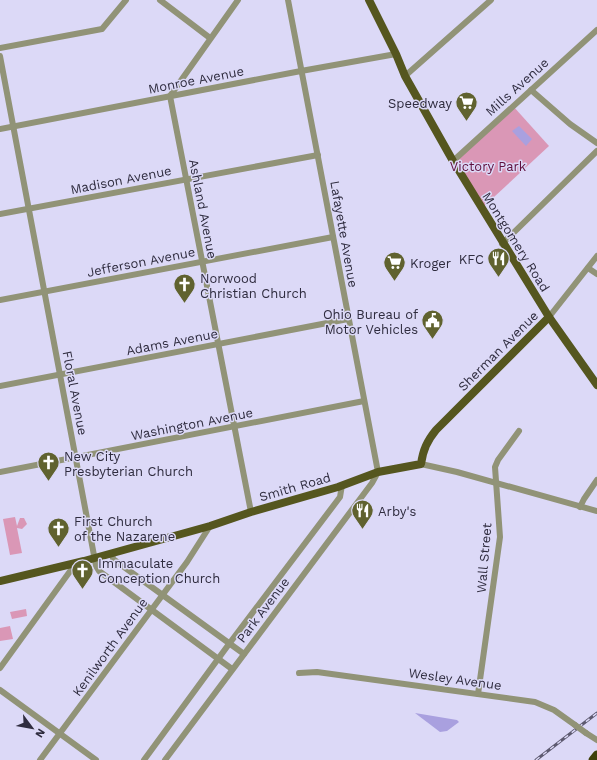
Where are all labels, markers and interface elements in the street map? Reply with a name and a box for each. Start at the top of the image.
street label: Mills Avenue [483,55,551,119]
street label: Monroe Avenue [147,63,245,97]
supermarket icon: Speedway [454,90,480,123]
place label: Speedway [388,96,452,111]
street label: Ashland Avenue [186,158,220,260]
park label: Victory Park [450,159,527,174]
street label: Madison Avenue [69,163,173,197]
street label: Lafayette Avenue [327,179,361,289]
street label: Montgomery Road [479,189,553,295]
street label: Jefferson Avenue [86,244,196,280]
restaurant icon: KFC [486,246,512,279]
supermarket icon: Kroger [381,250,407,283]
place label: KFC [459,252,484,267]
place label: Kroger [410,256,451,271]
place label: Norwood Christian Church [200,271,307,301]
church icon: Norwood Christian Church [171,272,197,305]
place label: Ohio Bureau of Motor Vehicles [323,307,418,337]
public building icon: Ohio Bureau of Motor Vehicles [420,308,446,341]
street label: Sherman Avenue [455,308,541,394]
street label: Adams Avenue [125,326,219,358]
street label: Floral Avenue [59,350,91,436]
street label: Washington Avenue [130,405,254,443]
place label: New City Presbyterian Church [64,449,193,479]
church icon: New City Presbyterian Church [35,450,61,483]
street label: Smith Road [257,470,333,504]
restaurant icon: Arby's [350,498,376,531]
place label: Arby's [378,504,416,519]
place label: First Church of the Nazarene [74,514,175,544]
church icon: First Church of the Nazarene [46,515,72,548]
street label: Wall Street [473,522,495,594]
place label: Immaculate Conception Church [98,556,220,586]
church icon: Immaculate Conception Church [70,557,96,590]
street label: Park Avenue [234,575,292,645]
street label: Kenilworth Avenue [69,595,151,699]
street label: Wesley Avenue [407,665,503,693]
north arrow [12,708,52,748]
text: N [32,726,48,740]

